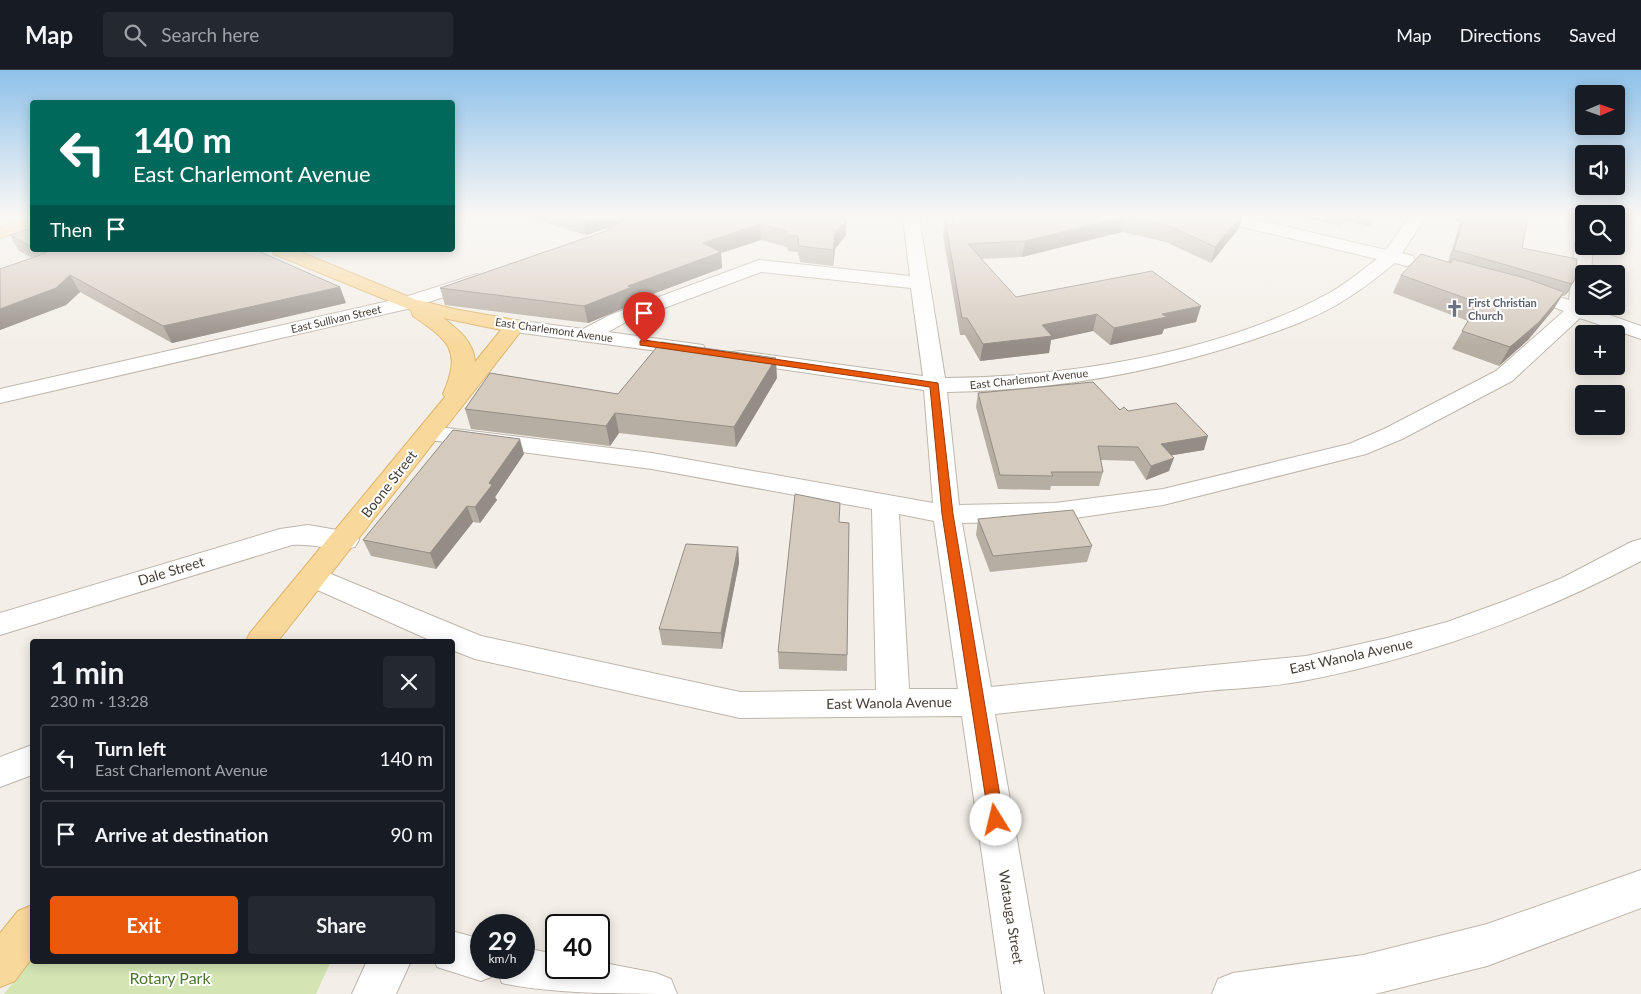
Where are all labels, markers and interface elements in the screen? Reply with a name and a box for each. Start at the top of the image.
search box [103,12,453,57]
text: Map [25,20,73,49]
icon: search [121,21,149,49]
text: Search here [161,23,259,46]
text: Map [1396,24,1432,46]
text: Directions [1460,24,1541,46]
text: Saved [1569,24,1616,46]
north arrow [1575,85,1625,135]
map controls [1575,85,1625,435]
text: 140 m [133,118,232,160]
icon: left [50,120,115,185]
button: sound [1575,145,1625,195]
text: East Charlemont Avenue [133,160,371,187]
button: search [1575,205,1625,255]
icon: arrive [102,215,130,243]
text: Then [50,218,92,241]
button: layers [1575,265,1625,315]
pin [623,292,665,343]
place label: First Christian Church [1468,296,1537,322]
icon: arrive [630,299,658,327]
church icon: First Christian Church [1444,299,1464,319]
street label: East Sullivan Street [290,302,382,335]
street label: East Charlemont Avenue [494,315,614,344]
button: + [1575,325,1625,375]
street label: East Charlemont Avenue [969,366,1089,391]
button: − [1575,385,1625,435]
street label: Boone Street [357,447,420,521]
street label: Dale Street [136,552,206,589]
street label: East Wanola Avenue [1288,634,1414,677]
text: 1 min [50,654,124,690]
button: close [383,656,435,708]
text: 230 m · 13:28 [50,691,149,710]
street label: East Wanola Avenue [826,693,952,712]
text: Turn left [95,737,166,760]
icon: left [52,744,80,772]
text: 140 m [379,747,433,770]
text: East Charlemont Avenue [95,760,268,779]
position arrow [969,793,1021,845]
icon: arrive [52,820,80,848]
text: Arrive at destination [95,823,268,846]
text: 90 m [390,823,433,846]
street label: Watauga Street [996,869,1027,965]
button: Exit [50,896,238,954]
button: Share [248,896,435,954]
speed limit sign: 40 [545,914,610,979]
text: 29 [488,925,517,955]
text: km/h [488,951,517,966]
park label: Rotary Park [129,968,211,987]

